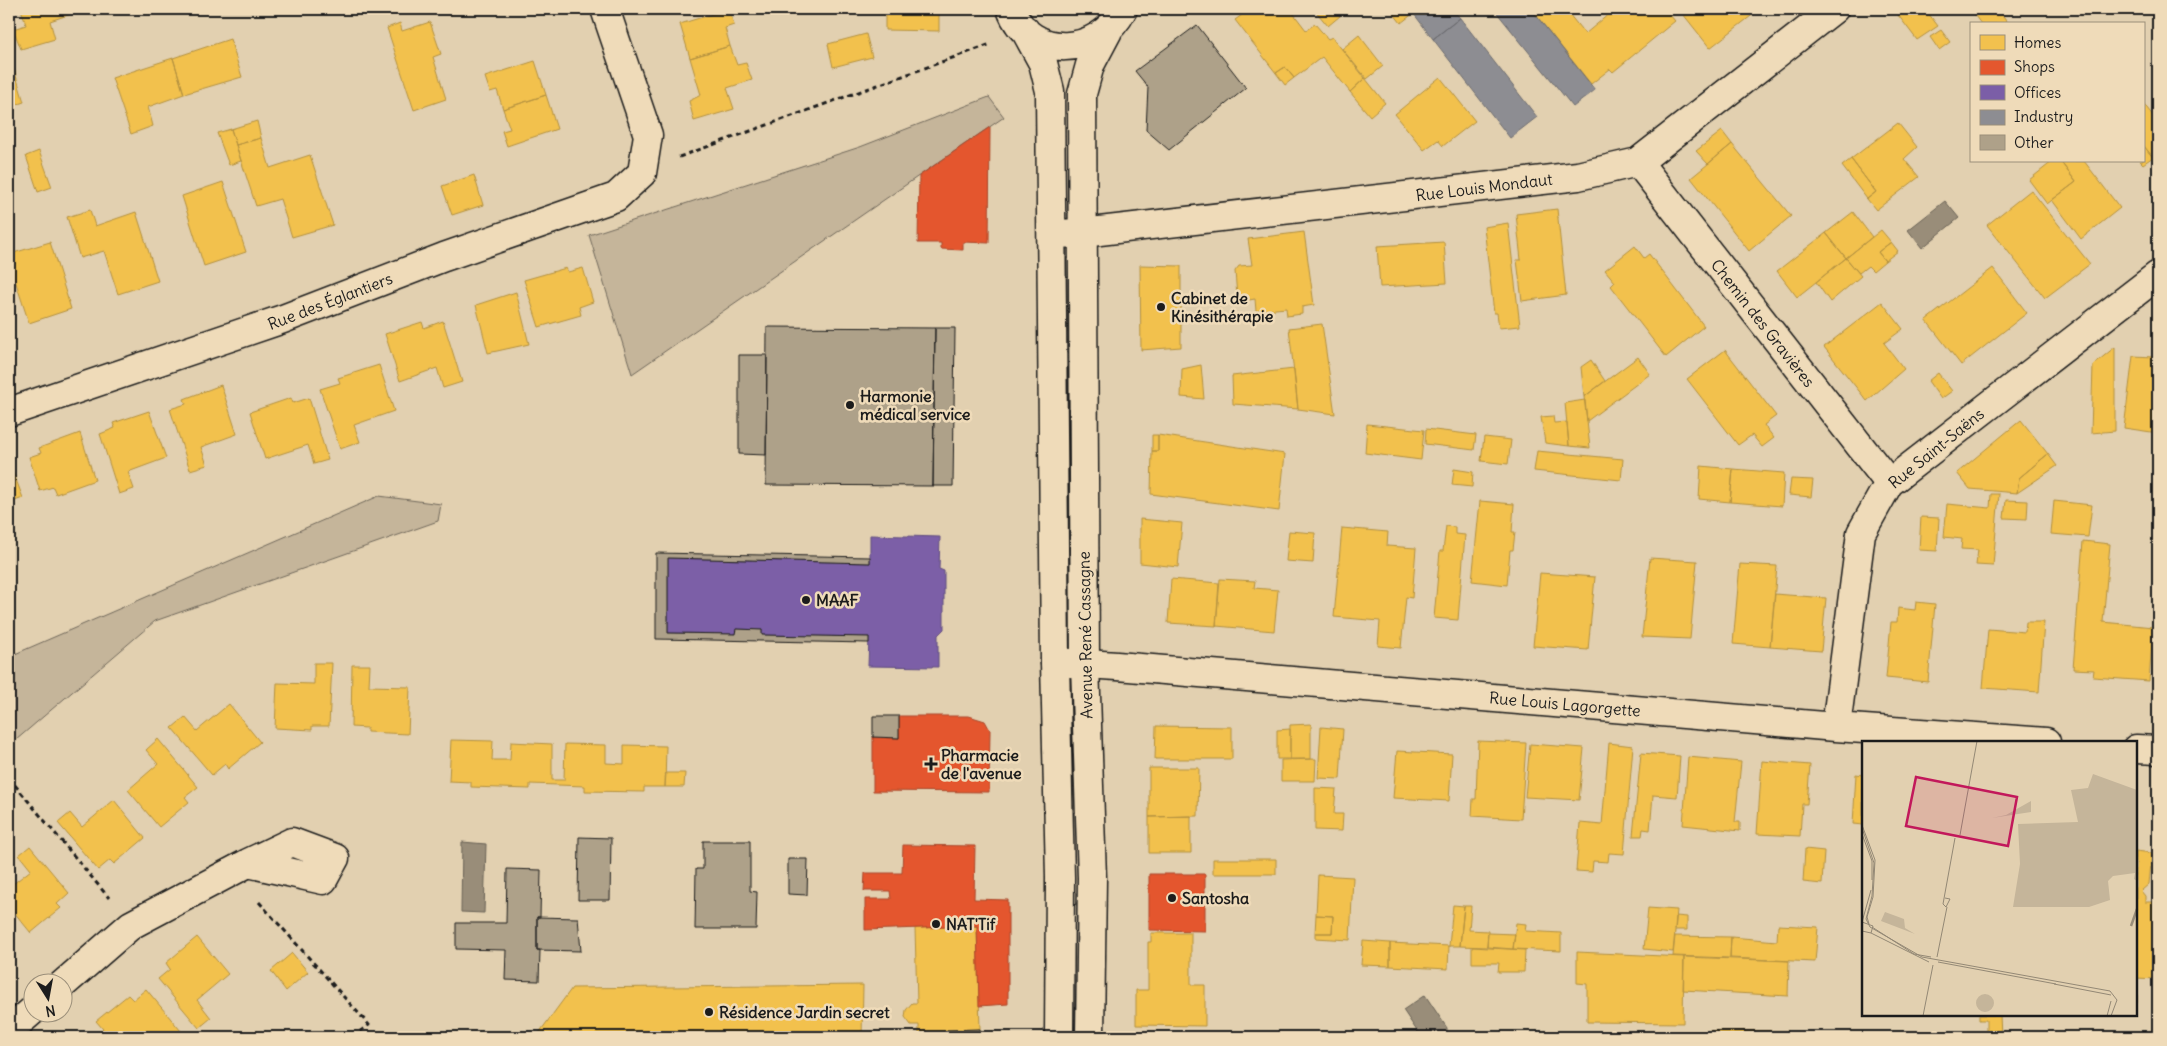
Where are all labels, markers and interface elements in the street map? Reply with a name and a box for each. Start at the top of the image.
legend [1970,22,2144,162]
text: Homes [2014,33,2061,52]
text: Shops [2014,57,2055,76]
text: Offices [2014,83,2061,102]
text: Industry [2014,107,2073,126]
text: Other [2014,133,2054,152]
street label: Rue Louis Mondaut [1414,169,1554,205]
street label: Chemin des Gravières [1707,255,1819,391]
street label: Rue des Églantiers [265,268,395,334]
place label: Cabinet de Kinésithérapie [1171,288,1274,327]
marker: Cabinet de Kinésithérapie [1155,301,1167,313]
place label: Harmonie médical service [860,386,971,424]
marker: Harmonie médical service [844,399,856,411]
street label: Rue Saint-Saëns [1884,403,1988,493]
street label: Avenue René Cassagne [1074,551,1096,719]
place label: MAAF [816,590,859,610]
marker: MAAF [800,594,812,606]
street label: Rue Louis Lagorgette [1488,687,1642,721]
inset map [1862,741,2137,1016]
place label: Pharmacie de l'avenue [941,745,1022,783]
marker: Pharmacie de l'avenue [925,758,937,770]
place label: Santosha [1182,888,1249,908]
marker: Santosha [1166,892,1178,904]
place label: NAT'Tif [946,914,996,934]
marker: NAT'Tif [930,918,942,930]
north arrow [22,974,72,1024]
text: N [44,1001,57,1021]
place label: Résidence Jardin secret [719,1002,890,1022]
marker: Résidence Jardin secret [703,1006,715,1018]

